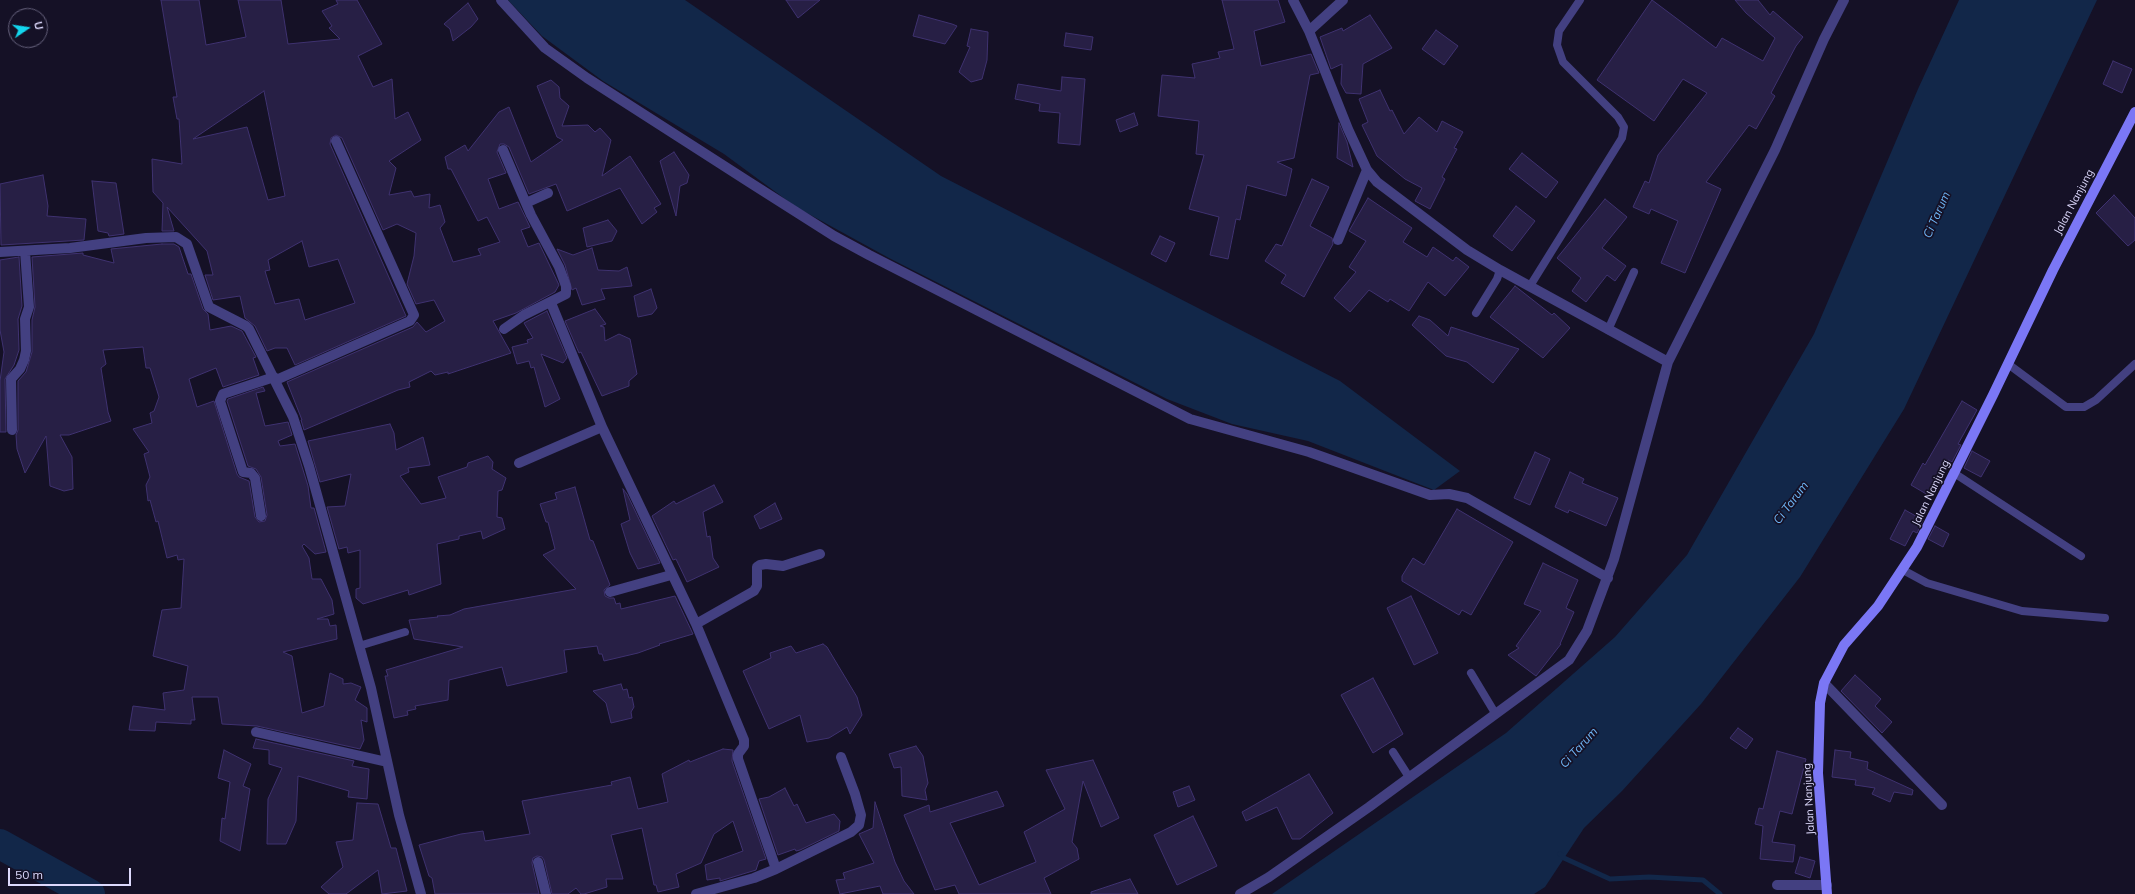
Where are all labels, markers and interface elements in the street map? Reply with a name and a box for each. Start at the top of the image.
north arrow [8,8,48,48]
text: U [31,20,46,31]
street label: Jalan Nanjung [2051,167,2097,237]
water label: Ci Tarum [1920,189,1954,241]
street label: Jalan Nanjung [1909,458,1953,528]
water label: Ci Tarum [1770,479,1812,527]
water label: Ci Tarum [1557,725,1601,771]
street label: Jalan Nanjung [1801,763,1817,835]
scale bar [10,860,133,886]
text: 50 m [15,867,43,882]

